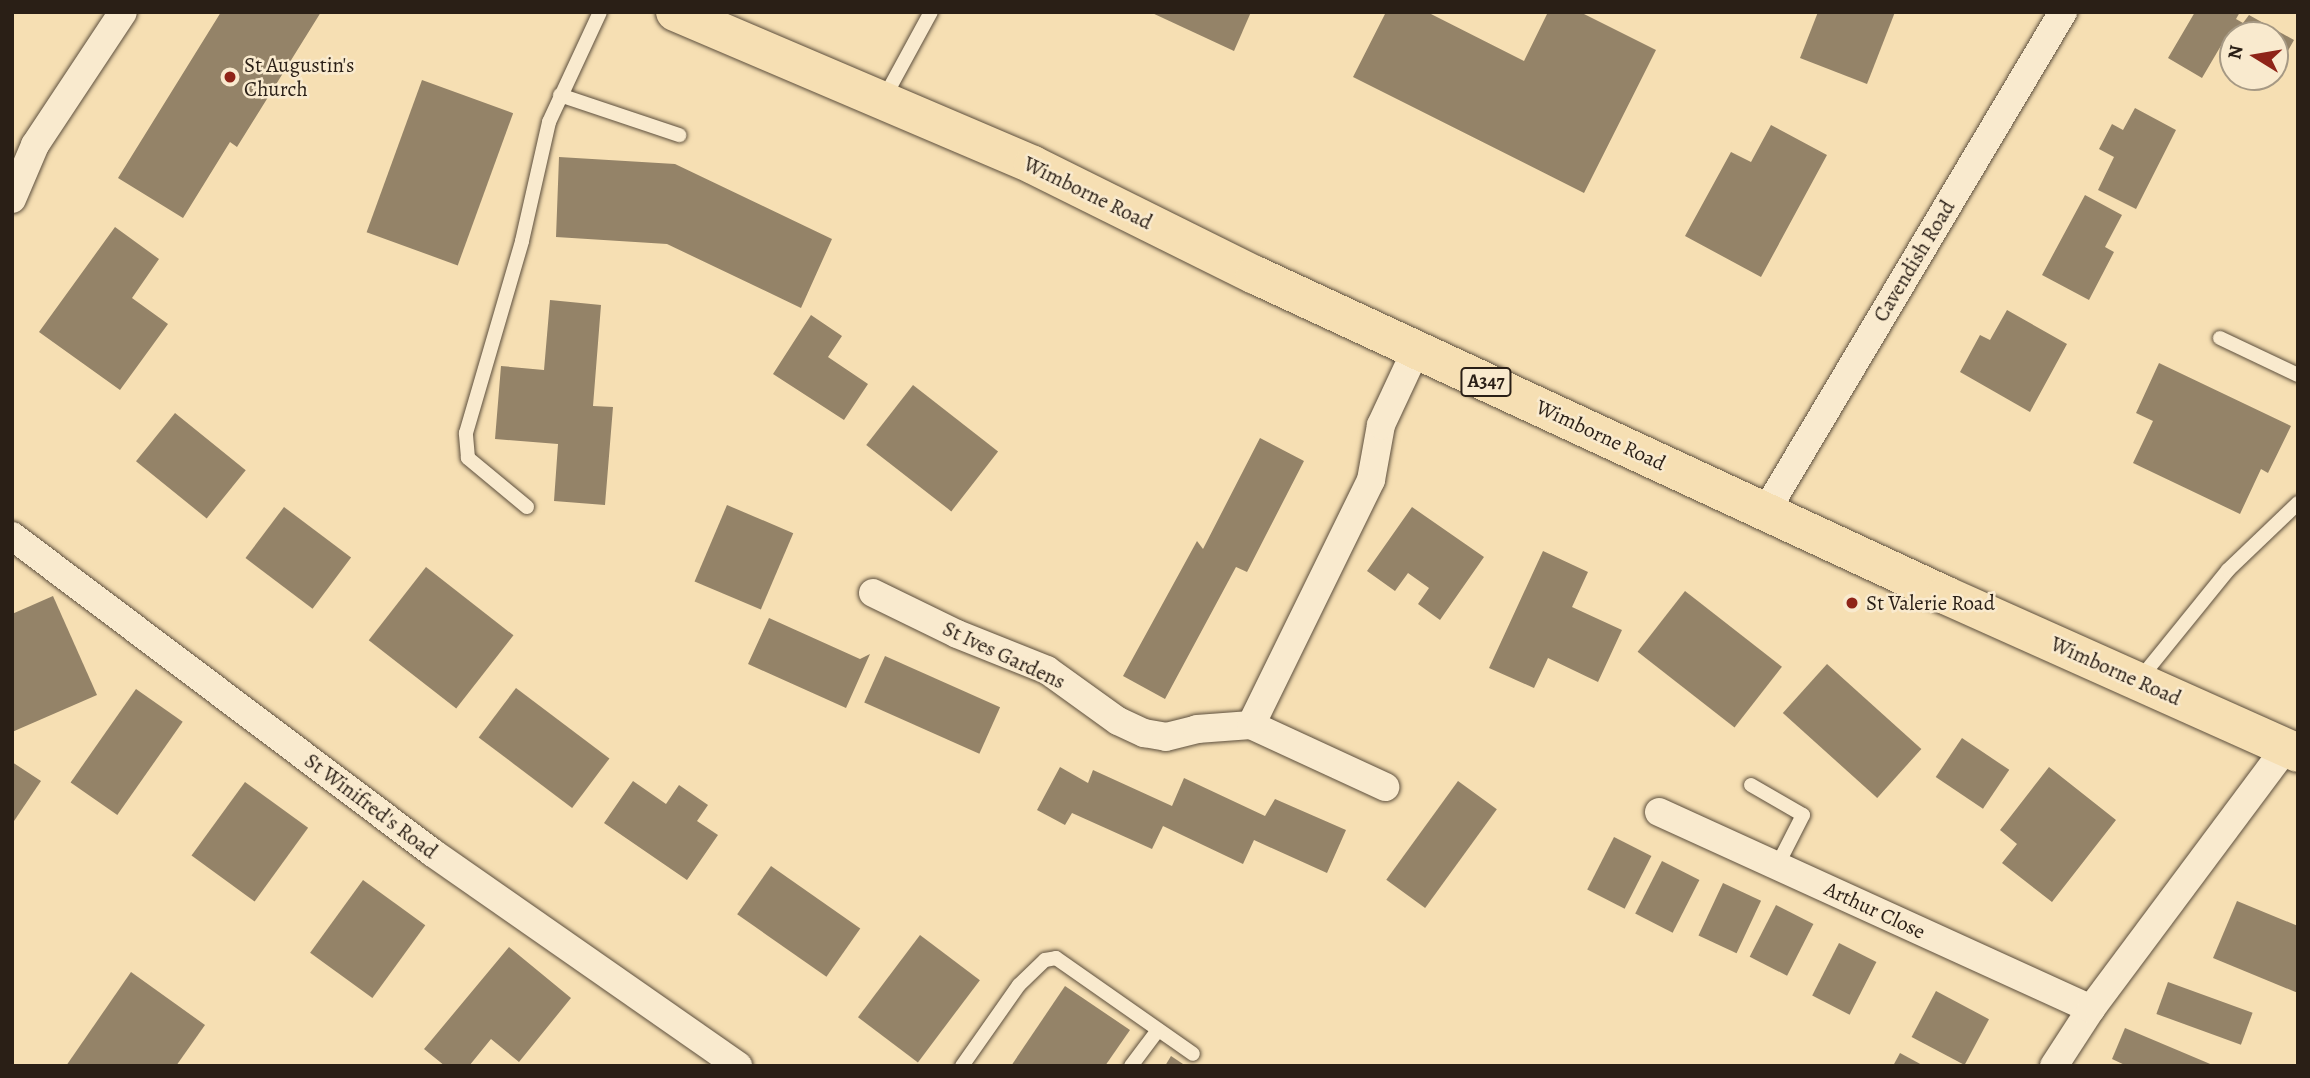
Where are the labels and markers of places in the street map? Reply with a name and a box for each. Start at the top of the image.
place label: St Augustin's Church [244,52,355,102]
marker: St Augustin's Church [222,69,238,85]
place label: St Valerie Road [1866,590,1995,616]
marker: St Valerie Road [1844,595,1860,611]

